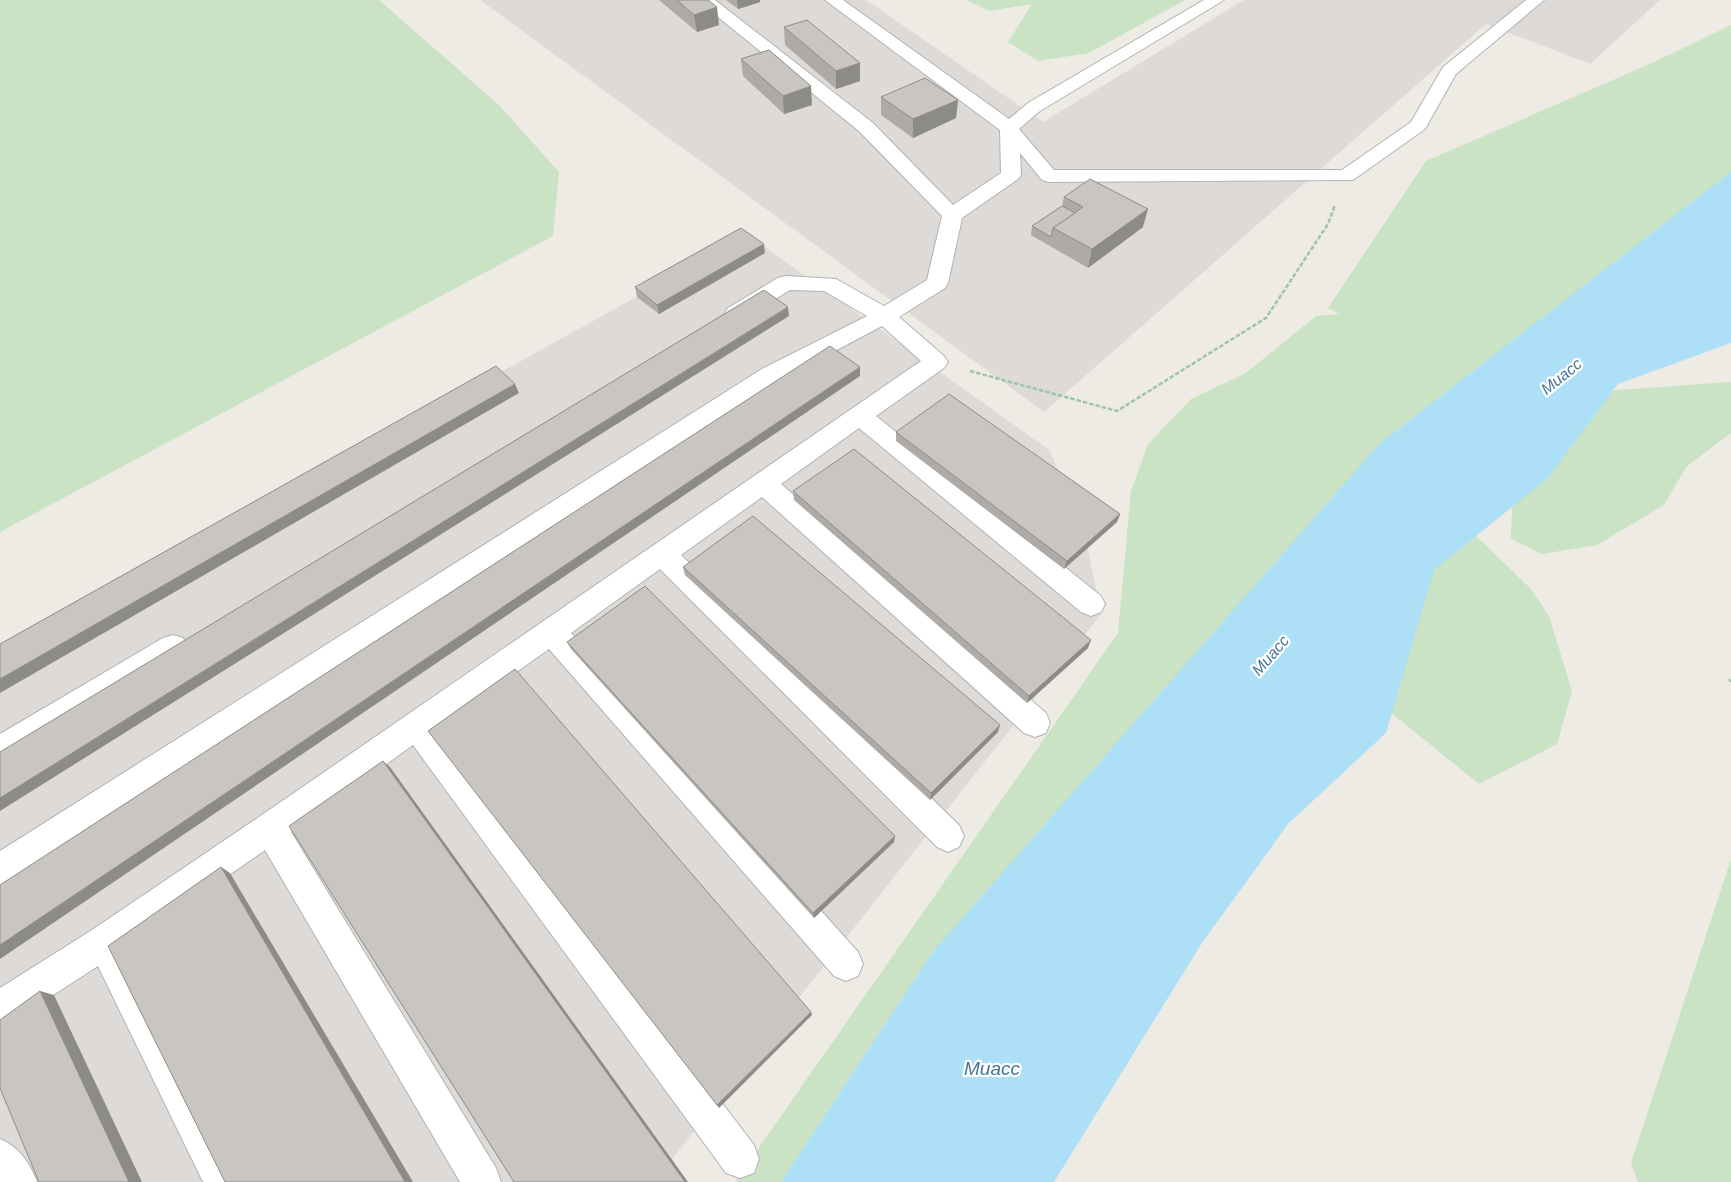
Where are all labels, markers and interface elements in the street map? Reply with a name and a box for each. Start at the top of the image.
water label: Миасс [1536,353,1585,398]
water label: Миасс [1247,631,1292,679]
water label: Миасс [964,1056,1020,1079]

